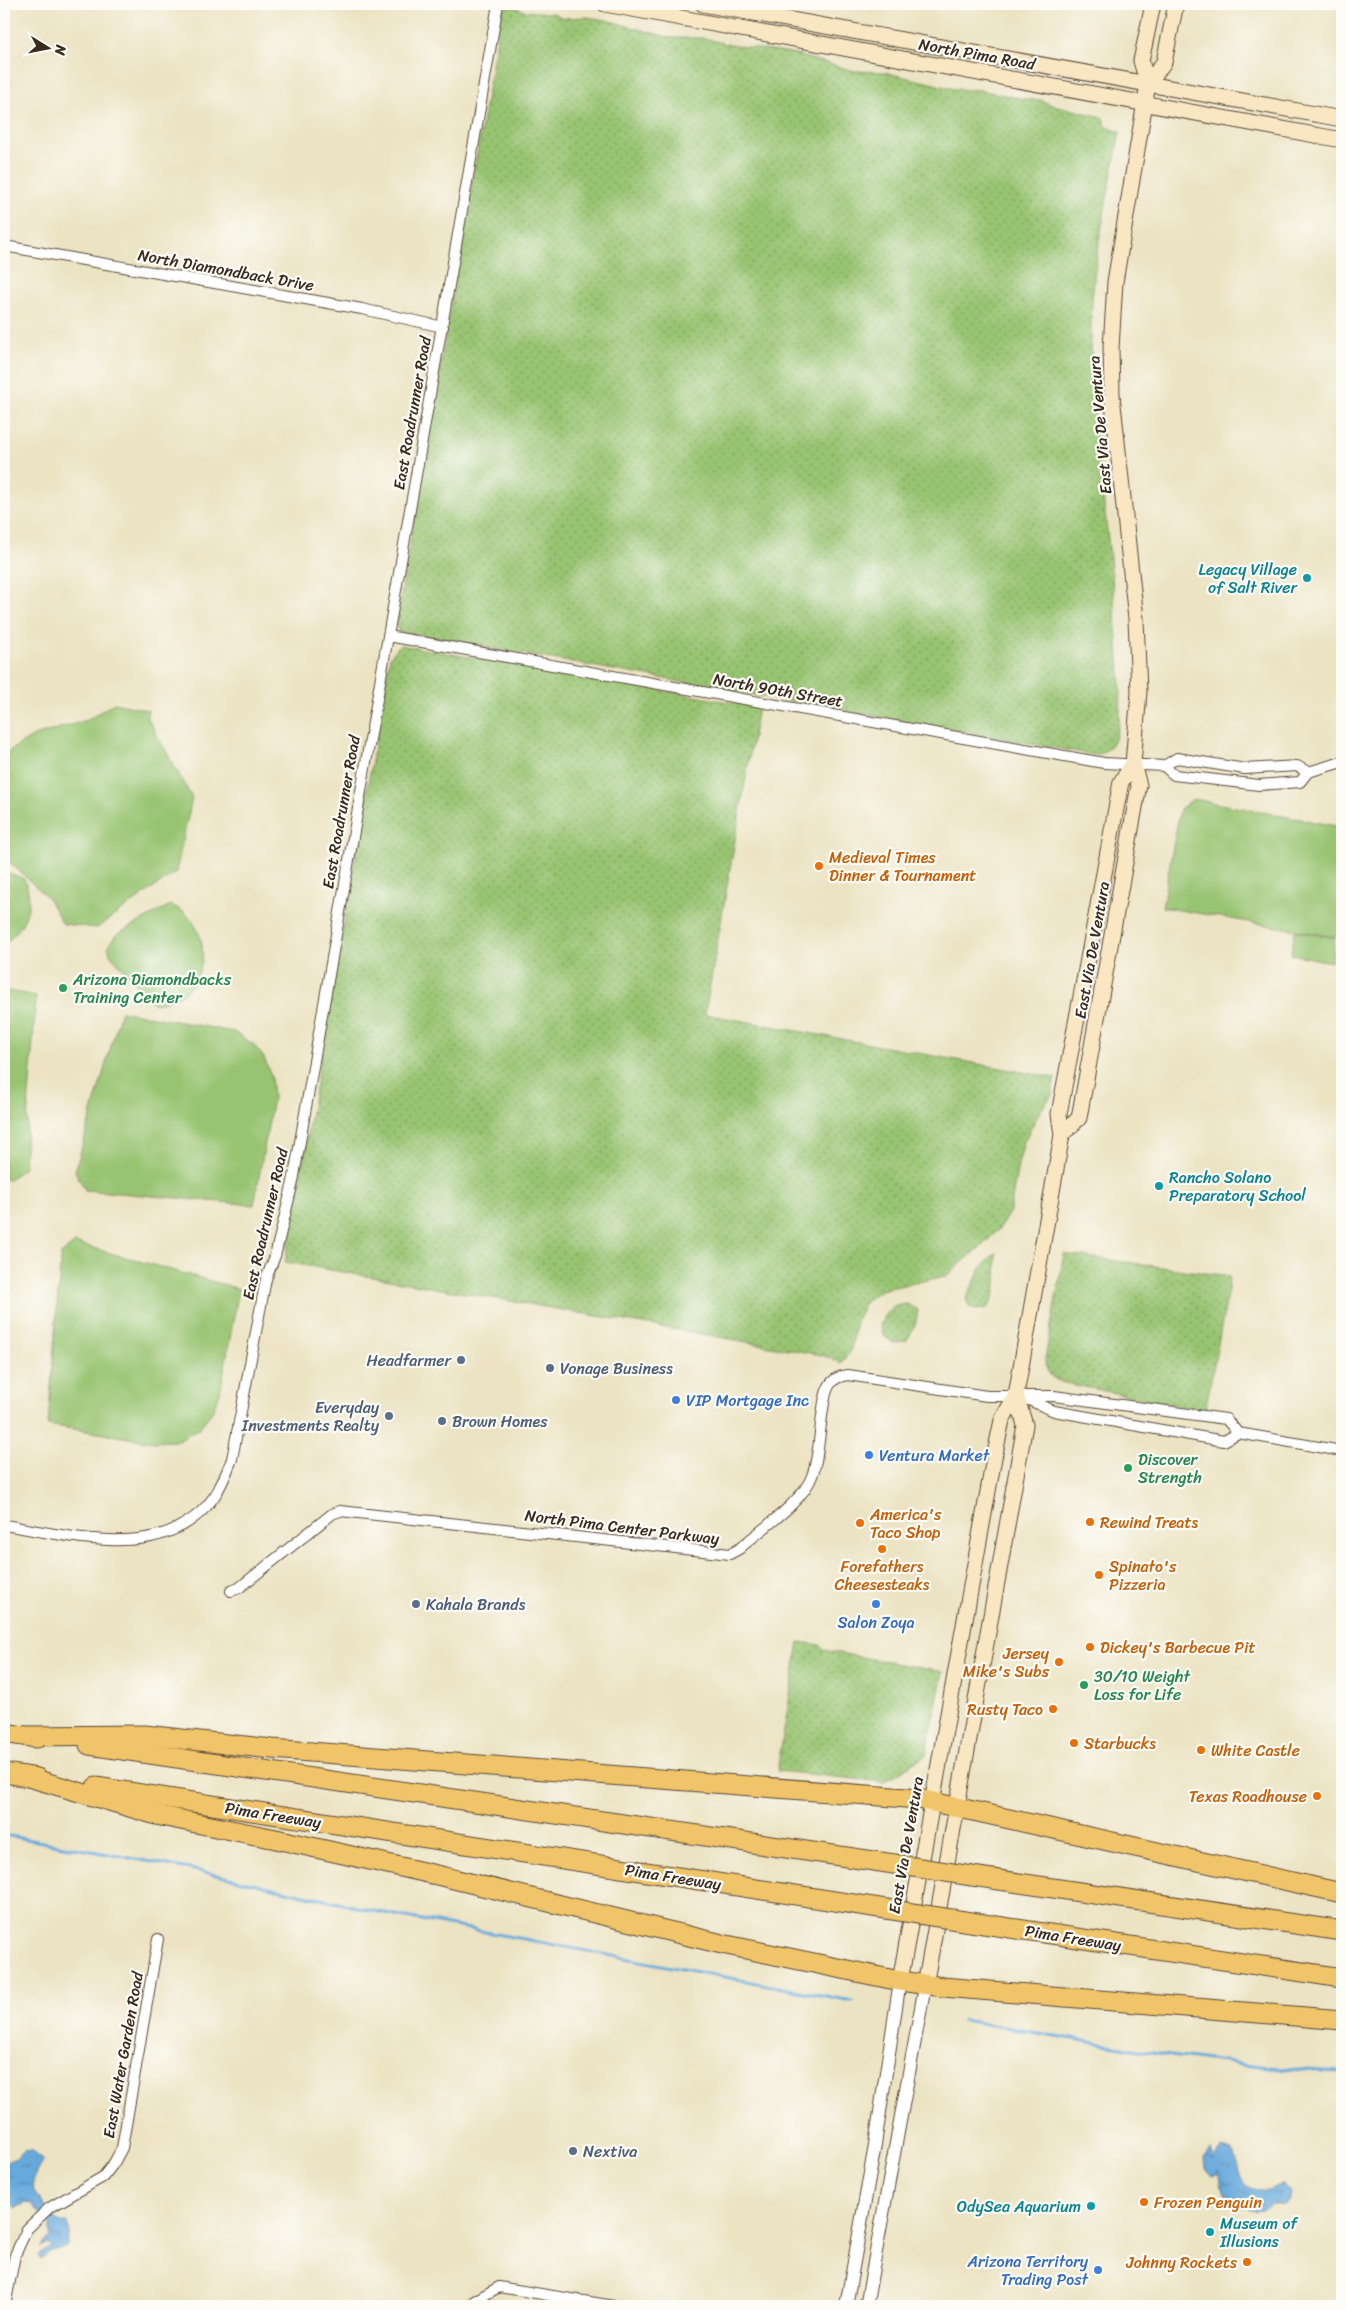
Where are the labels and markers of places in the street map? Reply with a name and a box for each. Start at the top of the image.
place label: Legacy Village of Salt River [1199,555,1298,602]
marker: Legacy Village of Salt River [1301,572,1313,584]
place label: Medieval Times Dinner & Tournament [829,843,976,890]
marker: Medieval Times Dinner & Tournament [813,860,825,872]
place label: Arizona Diamondbacks Training Center [72,965,232,1012]
marker: Arizona Diamondbacks Training Center [57,982,69,994]
place label: Rancho Solano Preparatory School [1169,1163,1306,1210]
marker: Rancho Solano Preparatory School [1153,1180,1165,1192]
place label: Headfarmer [366,1346,452,1375]
marker: Headfarmer [455,1354,467,1366]
place label: Vonage Business [560,1354,673,1383]
marker: Vonage Business [544,1362,556,1374]
place label: VIP Mortgage Inc [686,1386,809,1415]
place label: Everyday Investments Realty [241,1393,380,1440]
marker: VIP Mortgage Inc [670,1394,682,1406]
place label: Brown Homes [452,1407,548,1436]
marker: Everyday Investments Realty [383,1410,395,1422]
marker: Brown Homes [436,1415,448,1427]
place label: Ventura Market [879,1441,990,1470]
place label: Discover Strength [1138,1445,1202,1492]
marker: Ventura Market [863,1449,875,1461]
marker: Discover Strength [1122,1462,1134,1474]
place label: America's Taco Shop [869,1500,942,1547]
place label: Rewind Treats [1100,1508,1198,1537]
marker: Rewind Treats [1084,1516,1096,1528]
marker: America's Taco Shop [854,1517,866,1529]
marker: Forefathers Cheesesteaks [876,1543,888,1555]
place label: Forefathers Cheesesteaks [835,1552,930,1599]
place label: Spinato's Pizzeria [1109,1552,1177,1599]
marker: Spinato's Pizzeria [1093,1569,1105,1581]
place label: Kahala Brands [426,1590,526,1619]
marker: Kahala Brands [410,1598,422,1610]
marker: Salon Zoya [870,1598,882,1610]
place label: Salon Zoya [838,1608,914,1637]
place label: Dickey's Barbecue Pit [1100,1633,1255,1662]
place label: Jersey Mike's Subs [963,1639,1050,1686]
marker: Dickey's Barbecue Pit [1084,1641,1096,1653]
marker: Jersey Mike's Subs [1053,1656,1065,1668]
place label: 30/10 Weight Loss for Life [1094,1662,1190,1709]
marker: 30/10 Weight Loss for Life [1078,1679,1090,1691]
place label: Rusty Taco [967,1695,1043,1724]
marker: Rusty Taco [1047,1703,1059,1715]
place label: Starbucks [1084,1729,1156,1758]
place label: White Castle [1211,1736,1300,1765]
marker: Starbucks [1068,1737,1080,1749]
marker: White Castle [1195,1744,1207,1756]
place label: Texas Roadhouse [1189,1782,1307,1811]
marker: Texas Roadhouse [1311,1790,1323,1802]
place label: Nextiva [583,2137,637,2166]
marker: Nextiva [567,2145,579,2157]
place label: Frozen Penguin [1154,2188,1262,2217]
place label: OdySea Aquarium [957,2192,1081,2221]
marker: Frozen Penguin [1138,2196,1150,2208]
marker: OdySea Aquarium [1085,2200,1097,2212]
place label: Museum of Illusions [1219,2209,1299,2256]
marker: Museum of Illusions [1204,2226,1216,2238]
place label: Arizona Territory Trading Post [966,2247,1089,2294]
place label: Johnny Rockets [1125,2248,1238,2277]
marker: Johnny Rockets [1241,2256,1253,2268]
marker: Arizona Territory Trading Post [1092,2264,1104,2276]

